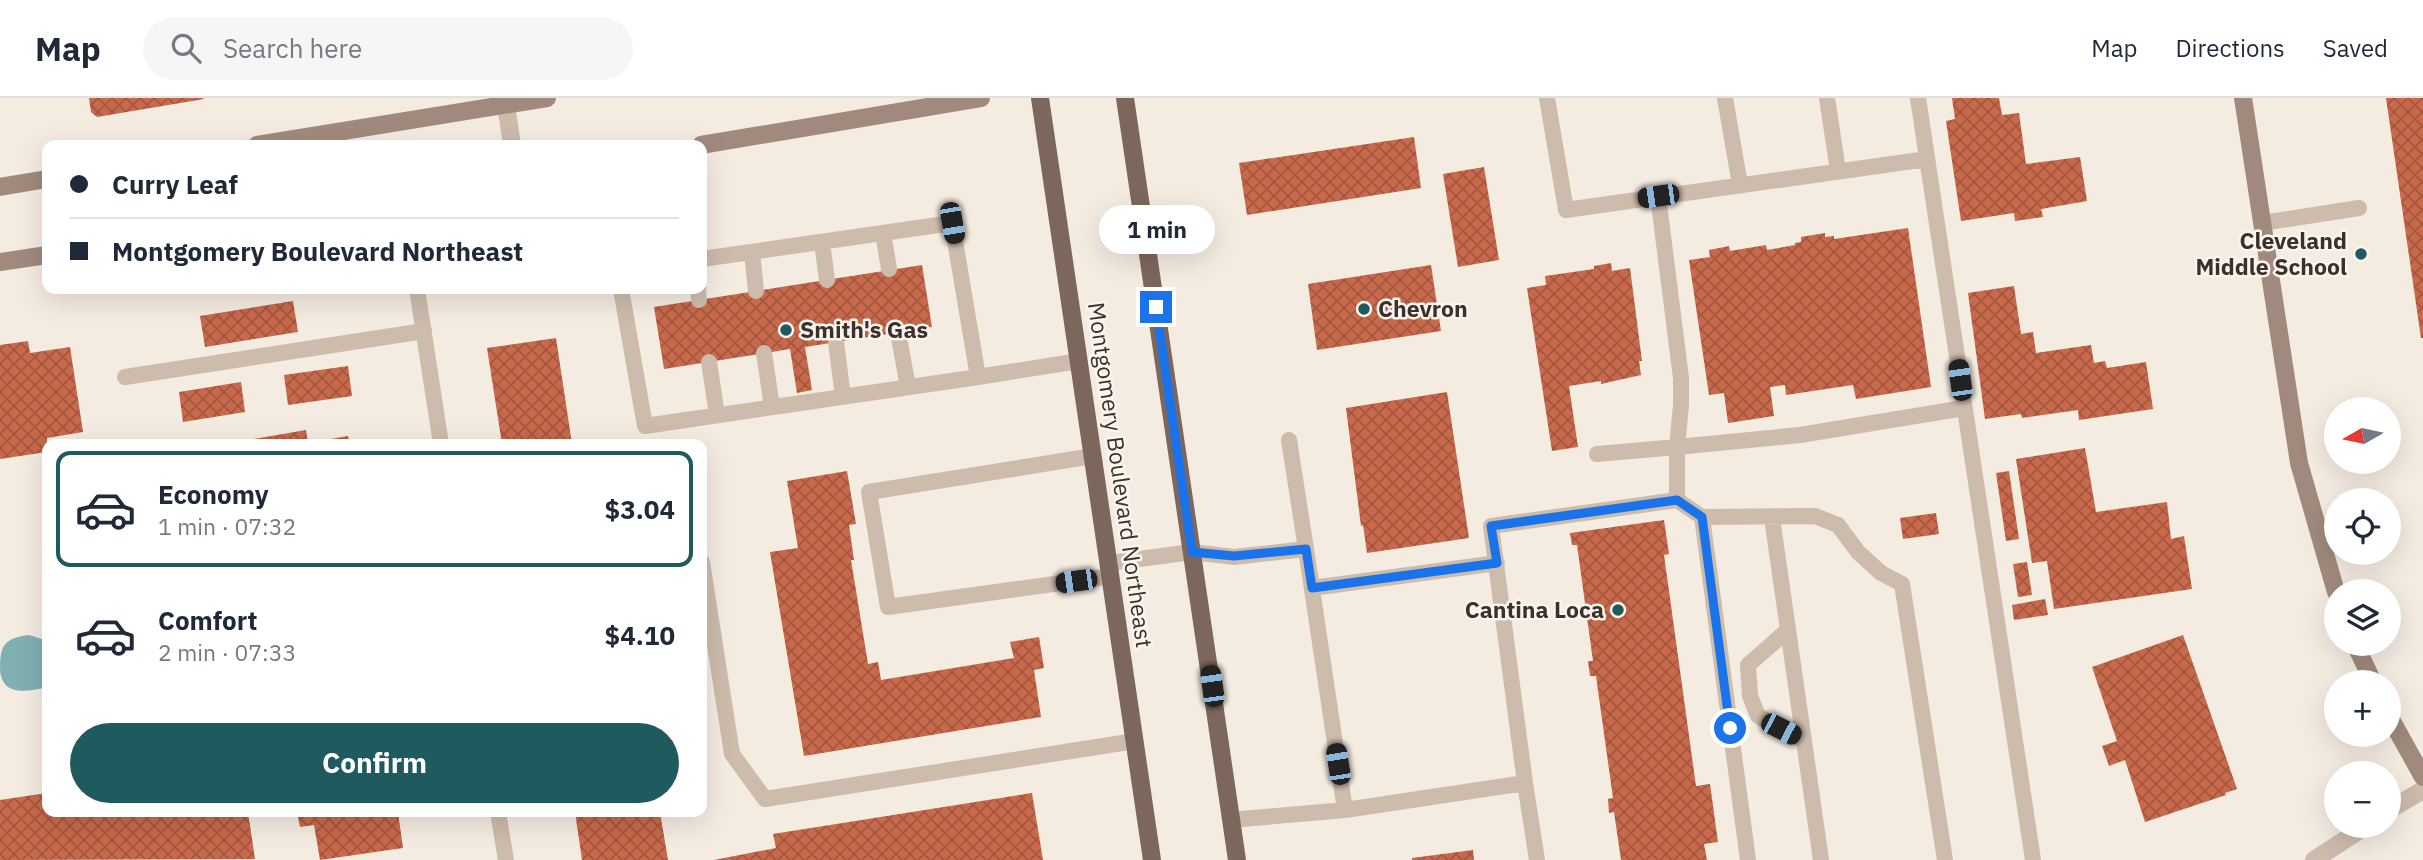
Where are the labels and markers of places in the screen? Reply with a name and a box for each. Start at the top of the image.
place label: Cleveland Middle School [2195,225,2347,281]
marker: Cleveland Middle School [2353,246,2369,262]
place label: Chevron [1378,293,1468,323]
marker: Chevron [1356,301,1372,317]
place label: Smith's Gas [800,314,928,344]
marker: Smith's Gas [778,322,794,338]
place label: Cantina Loca [1465,594,1604,624]
marker: Cantina Loca [1610,602,1626,618]

